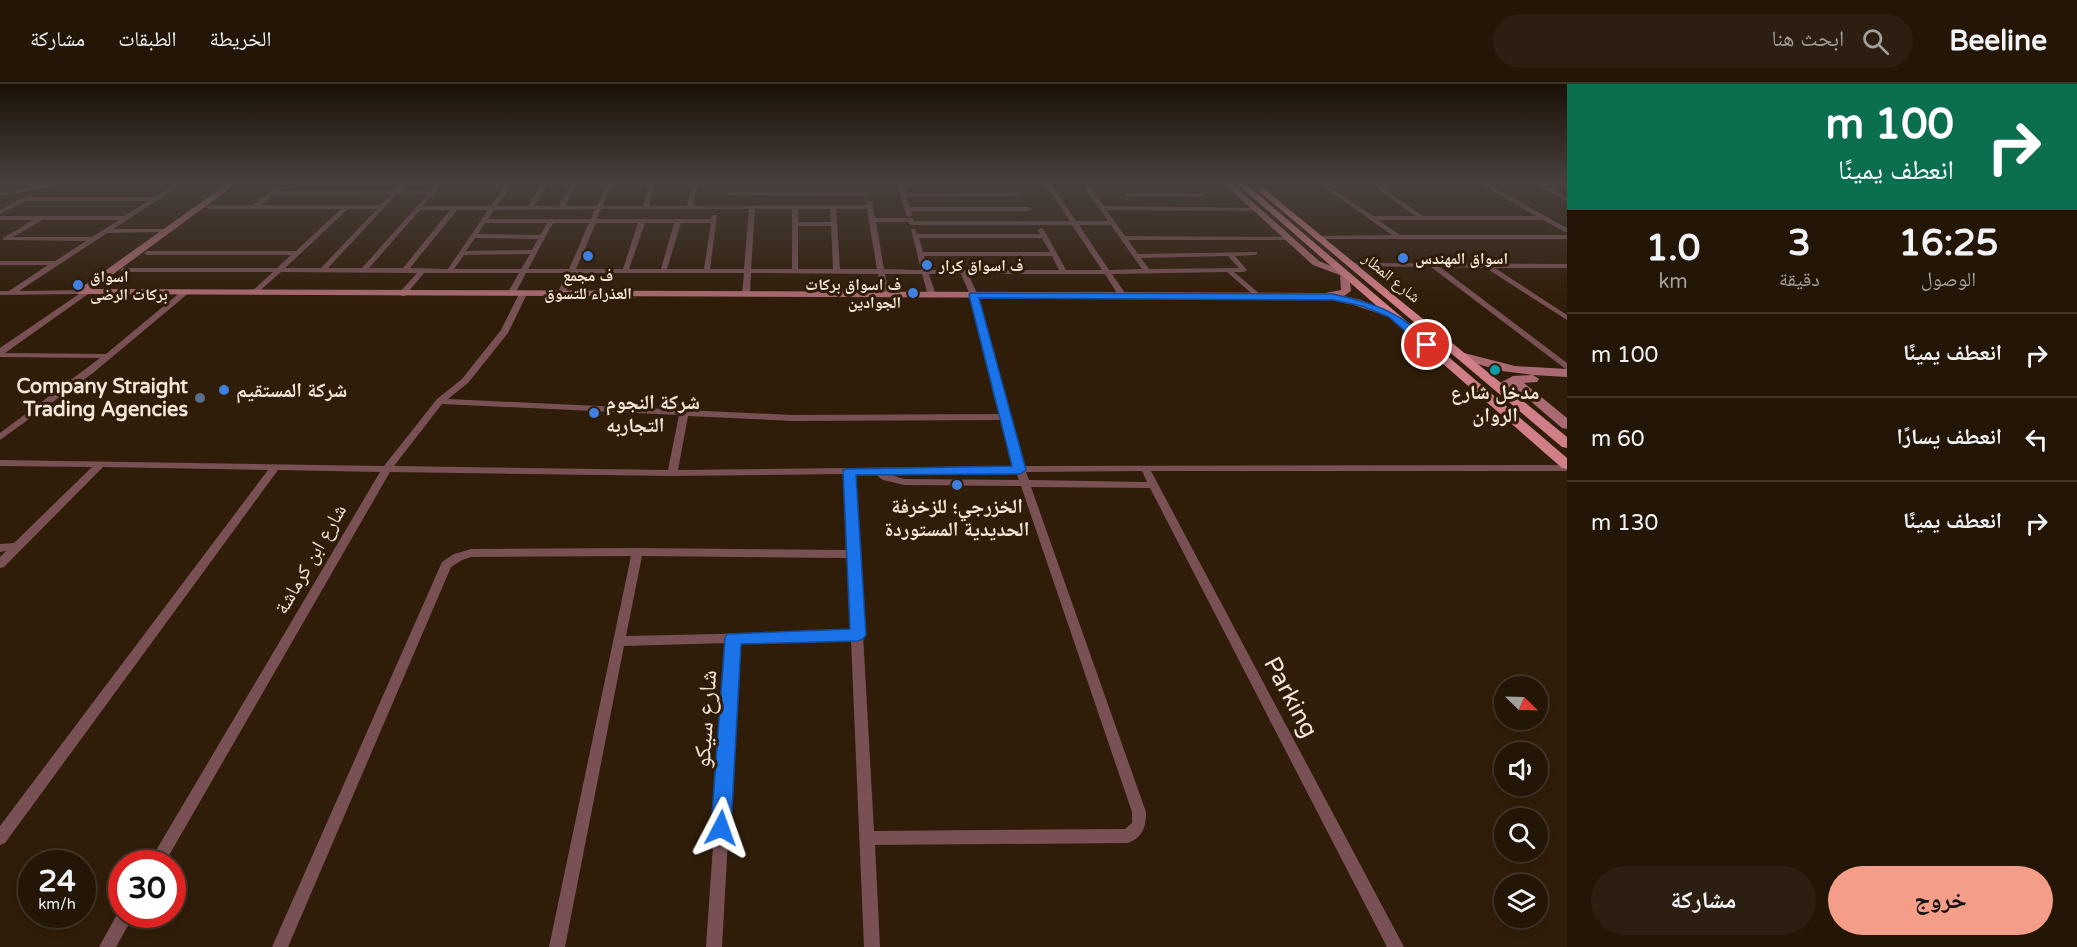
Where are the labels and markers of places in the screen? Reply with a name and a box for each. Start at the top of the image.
marker: ف مجمع العذراء للتسوق [581,249,595,263]
place label: اسواق المهندس [1415,249,1508,269]
marker: اسواق المهندس [1396,251,1410,265]
place label: ف اسواق كرار [938,256,1023,276]
marker: ف اسواق كرار [920,258,934,272]
place label: ف مجمع العذراء للتسوق [544,266,632,304]
place label: اسواق بركات الرضى [90,267,168,305]
place label: ف اسواق بركات الجوادين [805,275,901,313]
marker: اسواق بركات الرضى [71,278,85,292]
marker: ف اسواق بركات الجوادين [906,286,920,300]
pin [1401,319,1452,370]
marker: مدخل شارع الروان [1488,363,1502,377]
place label: Company Straight Trading Agencies [17,375,188,422]
place label: شركة المستقيم [236,379,347,404]
place label: مدخل شارع الروان [1450,381,1540,428]
marker: شركة المستقيم [217,383,231,397]
marker: Company Straight Trading Agencies [193,391,207,405]
place label: شركة النجوم التجاربه [606,391,700,438]
marker: شركة النجوم التجاربه [587,406,601,420]
marker: الخزرجي؛ للزخرفة الحديدية المستوردة [950,478,964,492]
place label: الخزرجي؛ للزخرفة الحديدية المستوردة [885,495,1029,542]

